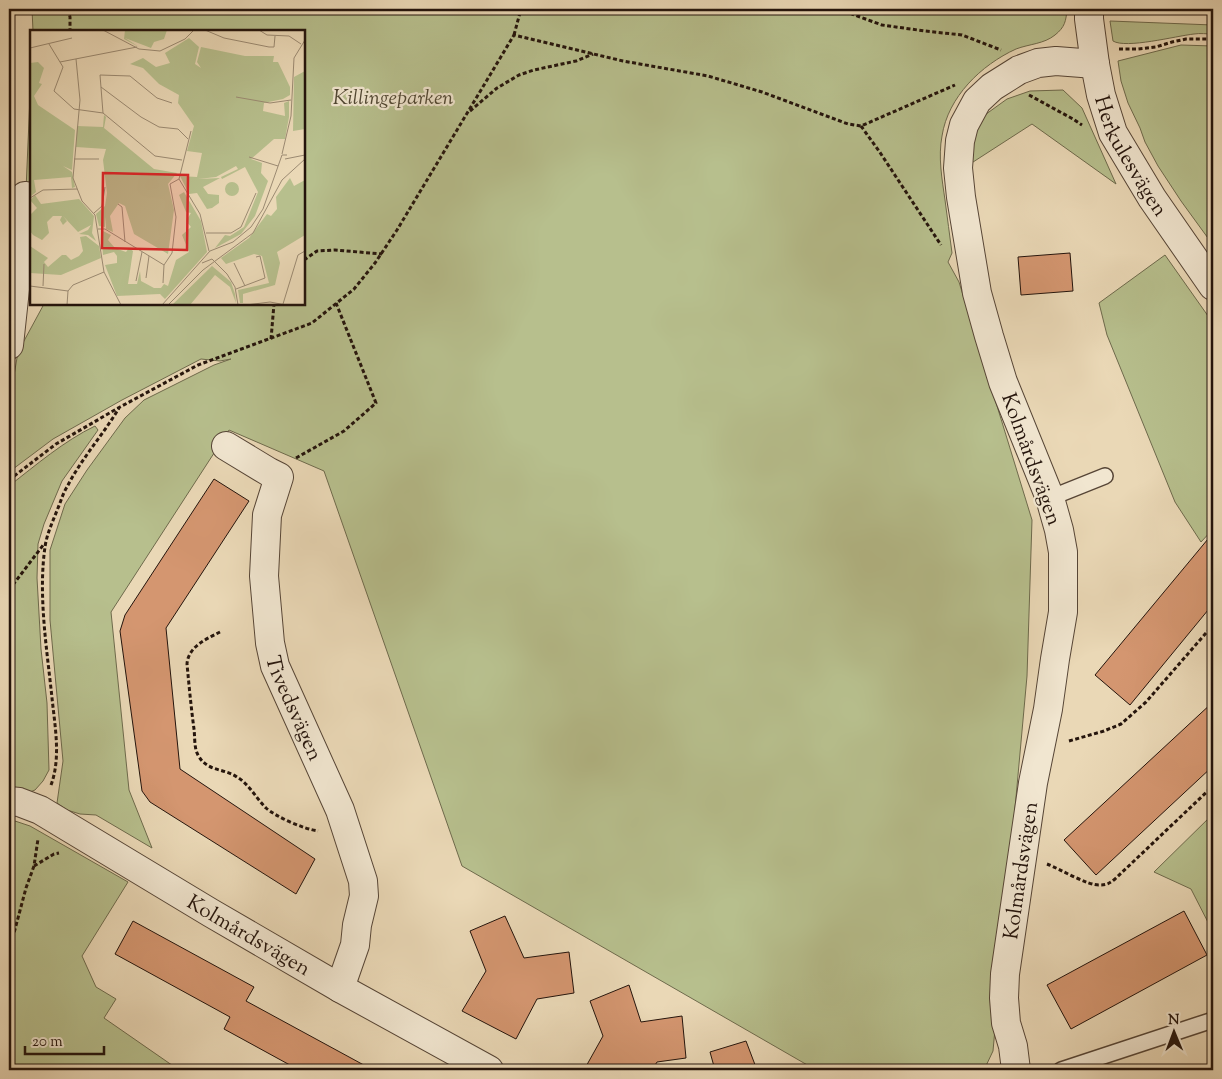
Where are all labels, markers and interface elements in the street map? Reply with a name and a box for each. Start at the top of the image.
inset map [30,30,305,305]
park label: Killingeparken [333,84,453,114]
street label: Herkulesvägen [1085,92,1174,224]
street label: Kolmårdsvägen [992,389,1068,530]
street label: Tivedsvägen [256,653,329,766]
street label: Kolmårdsvägen [997,800,1047,942]
street label: Kolmårdsvägen [180,889,316,985]
north arrow [1150,1006,1200,1056]
text: N [1168,1011,1180,1031]
scale bar [25,1024,104,1056]
text: 20 m [32,1032,63,1053]

